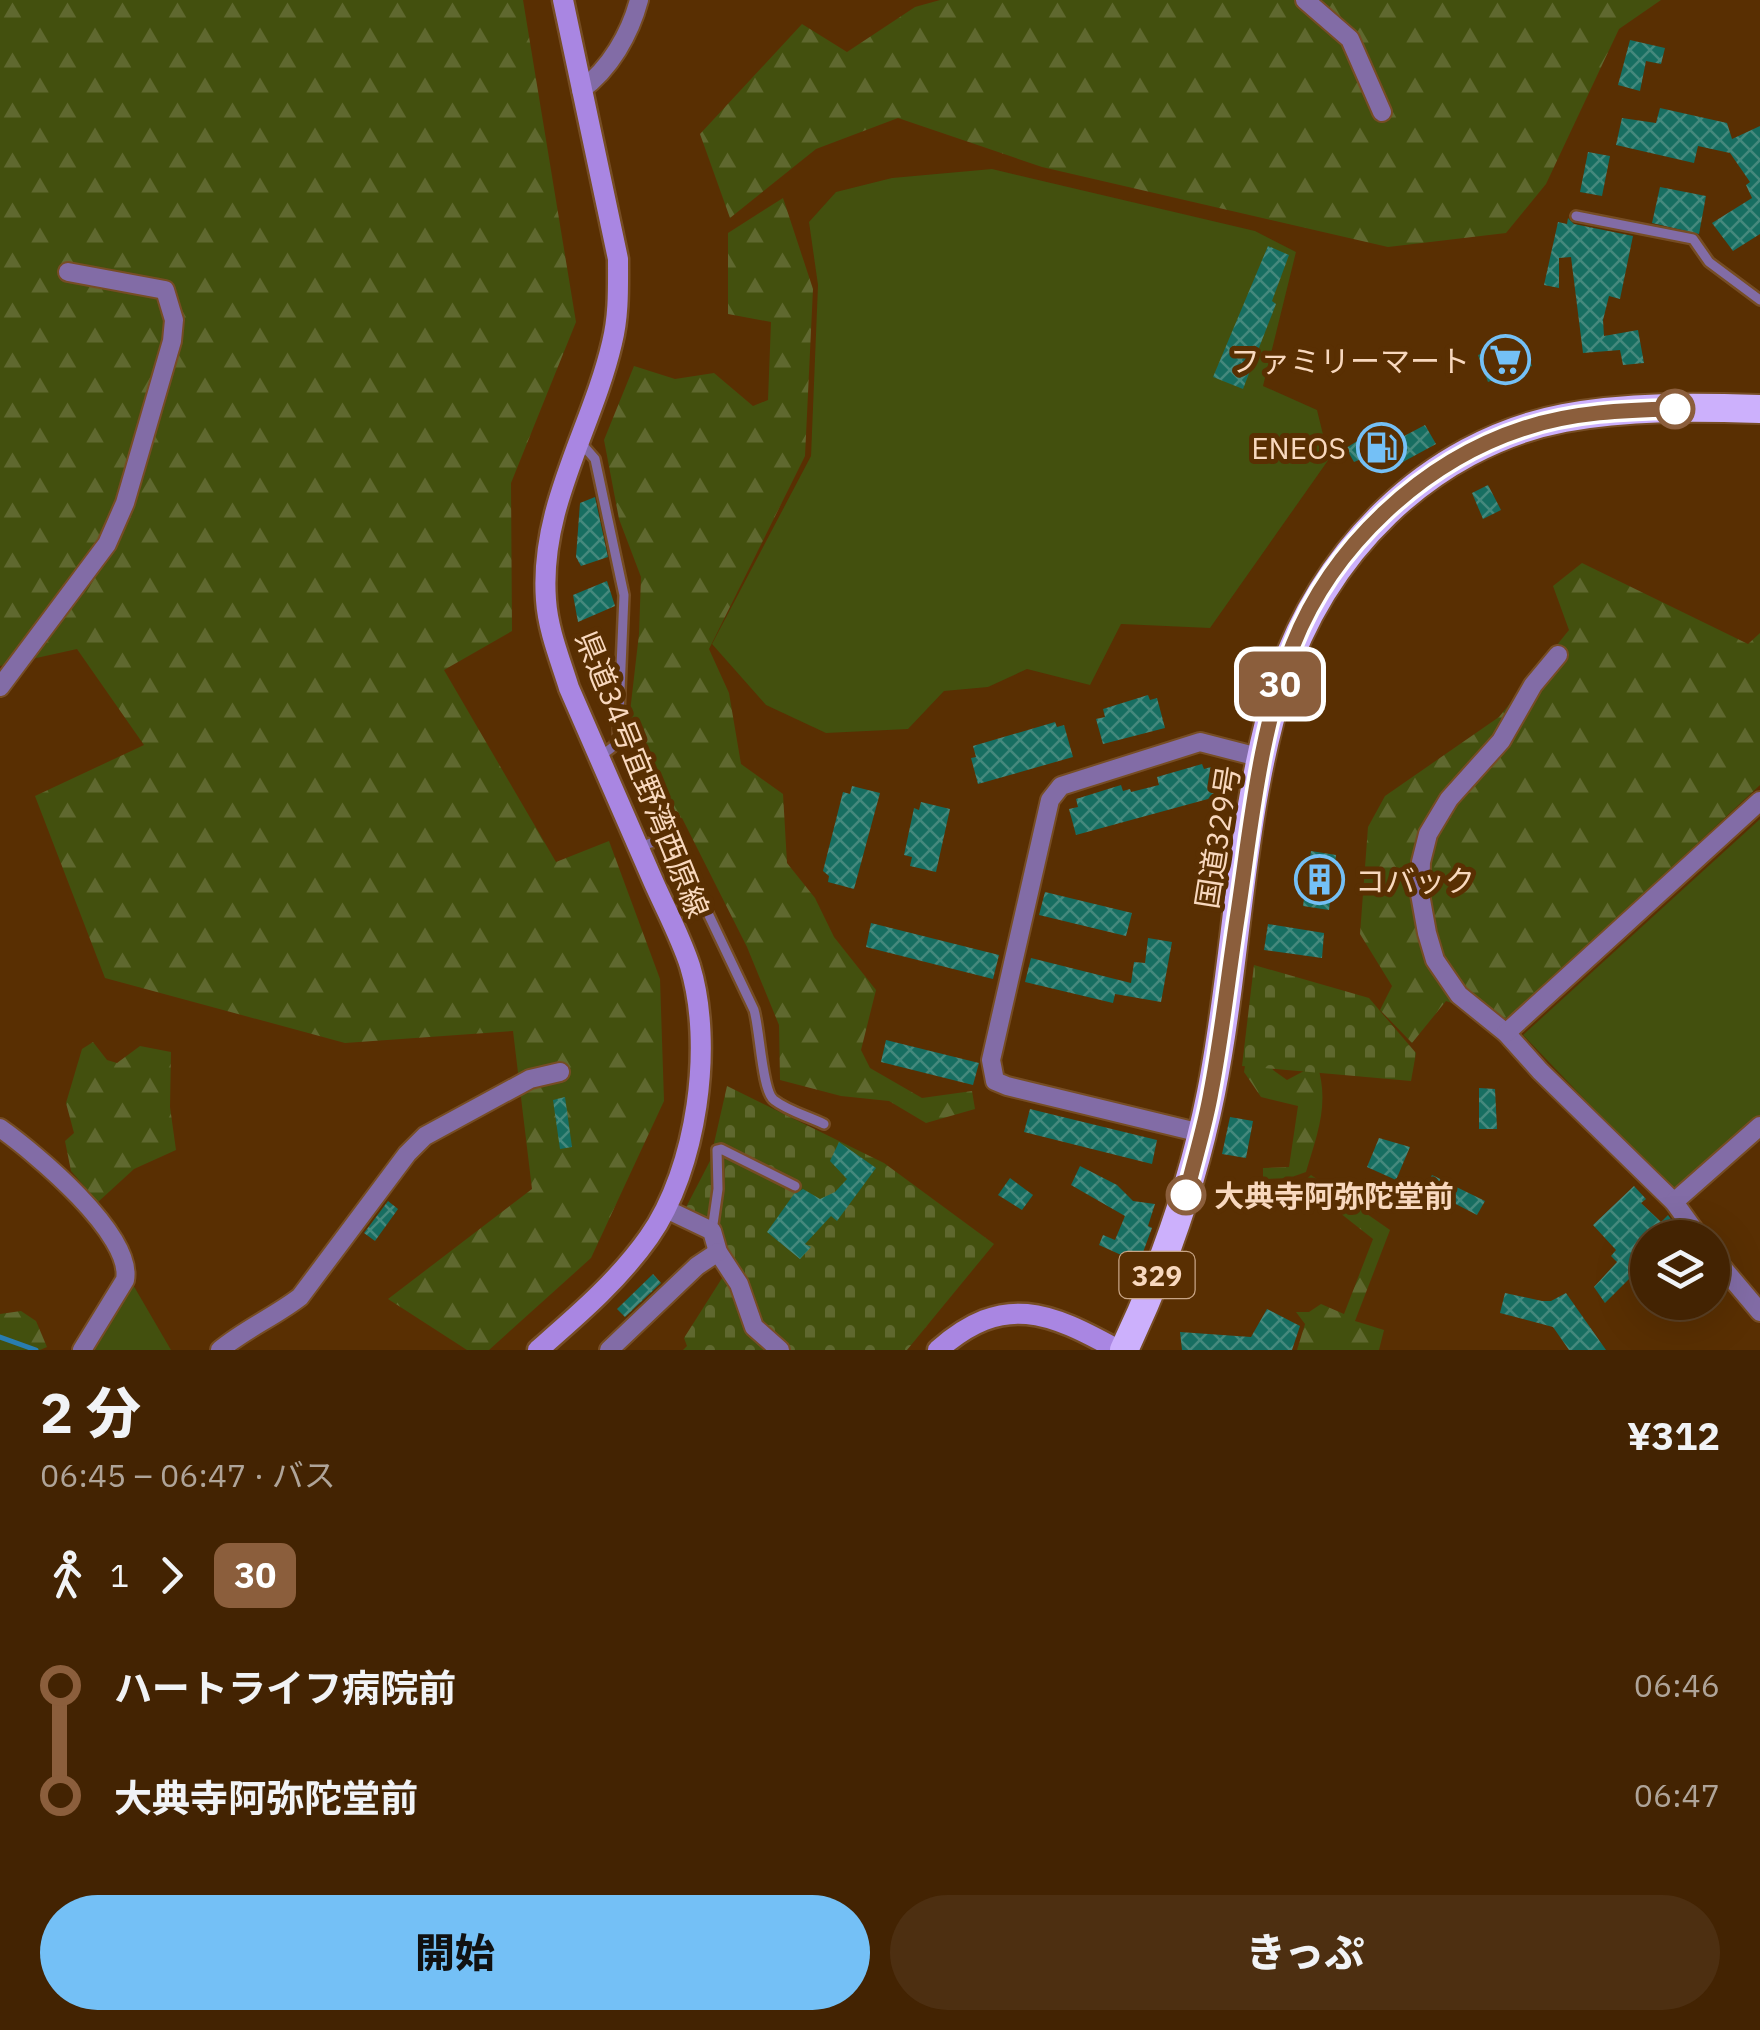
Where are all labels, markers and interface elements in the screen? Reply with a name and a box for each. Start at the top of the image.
supermarket icon: ファミリーマート [1479,334,1531,386]
place label: ファミリーマート [1230,341,1470,380]
unlabelled marker [1656,390,1694,428]
fuel station icon: ENEOS [1355,421,1407,473]
place label: ENEOS [1251,428,1346,467]
street label: 県道34号宜野湾西原線 [568,625,718,923]
line badge: 30 [1235,652,1325,716]
text: 30 [1259,661,1301,707]
street label: 国道329号 [1186,763,1248,911]
building icon: コバック [1294,854,1346,906]
place label: コバック [1355,861,1475,900]
marker: 大典寺阿弥陀堂前 [1167,1176,1205,1214]
place label: 大典寺阿弥陀堂前 [1214,1176,1454,1215]
map controls [1630,1220,1730,1320]
button: layers [1630,1220,1730,1320]
road number: 329 [1120,1252,1194,1298]
text: 2 分 [40,1377,141,1448]
text: ¥312 [1627,1411,1720,1460]
text: 06:45 – 06:47 · バス [40,1454,336,1496]
icon: walk [40,1548,95,1603]
icon: forward [144,1548,199,1603]
text: 30 [234,1552,276,1598]
text: 1 [110,1554,129,1596]
text: ハートライフ病院前 [114,1663,456,1712]
text: 06:46 [1634,1664,1720,1706]
text: 大典寺阿弥陀堂前 [114,1773,418,1822]
text: 06:47 [1634,1774,1720,1816]
button: 開始 [40,1895,870,2010]
button: きっぷ [890,1895,1720,2010]

